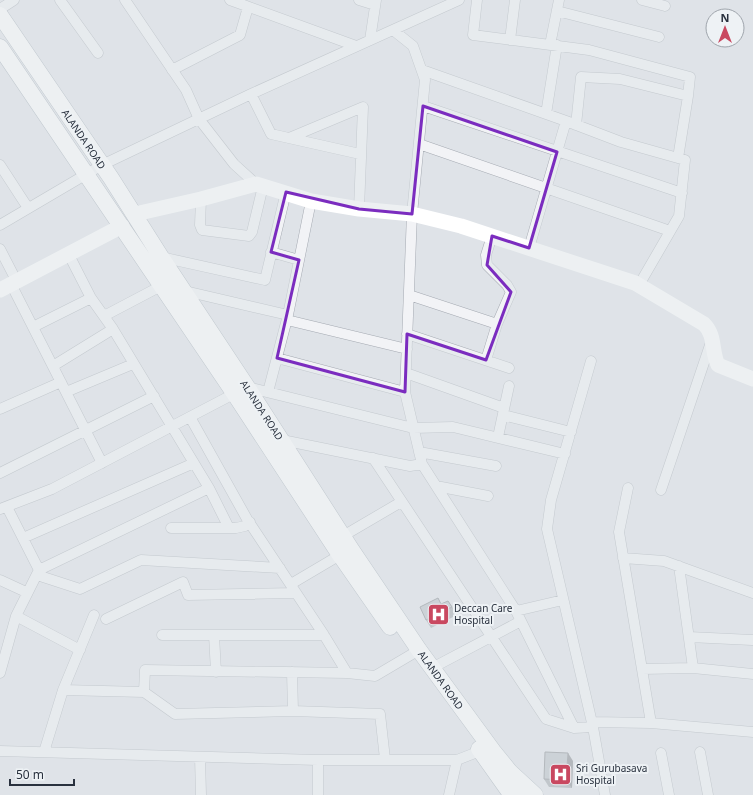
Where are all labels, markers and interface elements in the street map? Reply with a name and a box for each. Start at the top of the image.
north arrow [705,8,745,48]
text: N [721,10,729,25]
street label: ALANDA ROAD [59,106,109,172]
street label: ALANDA ROAD [237,377,287,443]
hospital icon: Deccan Care Hospital [425,601,451,627]
place label: Deccan Care Hospital [454,601,513,627]
street label: ALANDA ROAD [415,648,467,712]
scale bar [10,761,74,787]
hospital icon: Sri Gurubasava Hospital [547,761,573,787]
place label: Sri Gurubasava Hospital [576,761,647,787]
text: 50 m [16,766,44,783]

